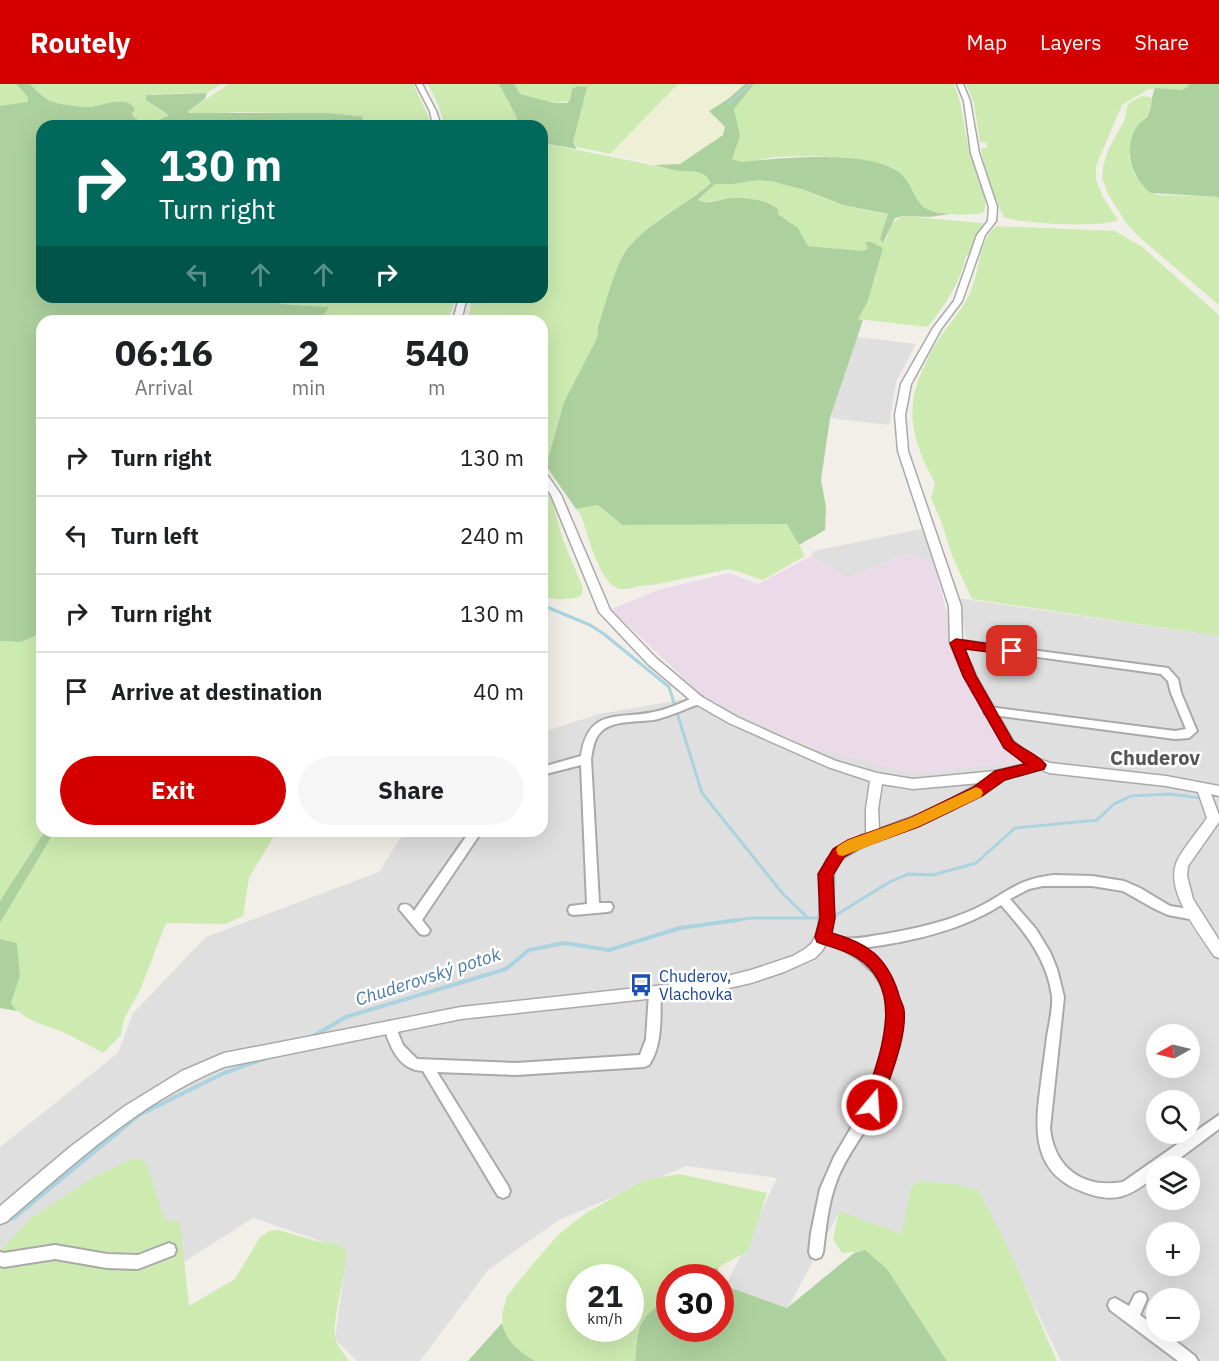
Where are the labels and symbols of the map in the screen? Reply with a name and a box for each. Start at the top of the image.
pin [986,625,1037,676]
district label: Chuderov [1110,744,1200,771]
water label: Chuderovský potok [352,942,504,1011]
place label: Chuderov, Vlachovka [659,966,733,1004]
bus stop icon: Chuderov, Vlachovka [628,972,654,998]
north arrow [1146,1024,1200,1078]
position arrow [840,1073,904,1137]
speed limit sign: 30 [656,1264,734,1342]

